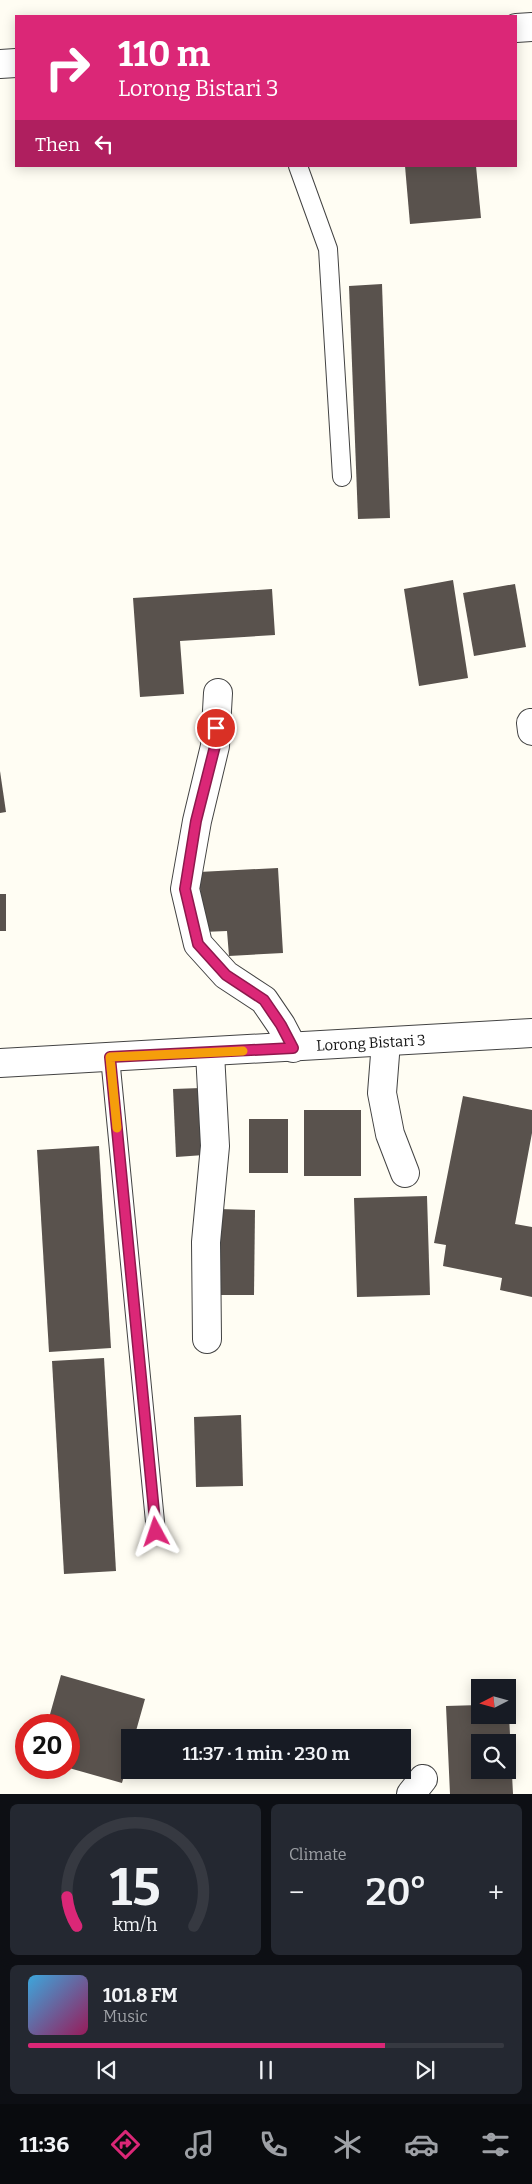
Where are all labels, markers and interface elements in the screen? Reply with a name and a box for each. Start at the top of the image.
text: 110 m [118,33,210,75]
icon: right [35,35,100,100]
text: Lorong Bistari 3 [118,75,279,102]
icon: left [90,130,118,158]
text: Then [35,133,80,156]
pin [195,707,237,749]
icon: arrive [202,714,230,742]
street label: Lorong Bistari 3 [316,1031,426,1055]
position arrow [129,1505,181,1557]
north arrow [471,1679,516,1724]
map controls [471,1679,516,1779]
speed limit sign: 20 [15,1714,80,1779]
button: search [471,1734,516,1779]
text: 11:37 · 1 min · 230 m [182,1742,350,1765]
text: Climate [289,1845,347,1864]
text: 15 [110,1856,161,1919]
text: 20° [365,1869,427,1915]
text: − [289,1876,304,1909]
text: + [488,1876,504,1909]
text: km/h [113,1914,158,1936]
text: 101.8 FM [103,1984,178,2007]
text: Music [103,2007,148,2026]
icon: previous [93,2056,121,2084]
icon: pause [252,2056,280,2084]
icon: next [411,2056,439,2084]
icon: directions [108,2127,143,2162]
icon: music [182,2127,217,2162]
icon: phone [256,2127,291,2162]
icon: climate [330,2127,365,2162]
icon: car [404,2127,439,2162]
icon: filters [478,2127,513,2162]
text: 11:36 [19,2131,69,2158]

